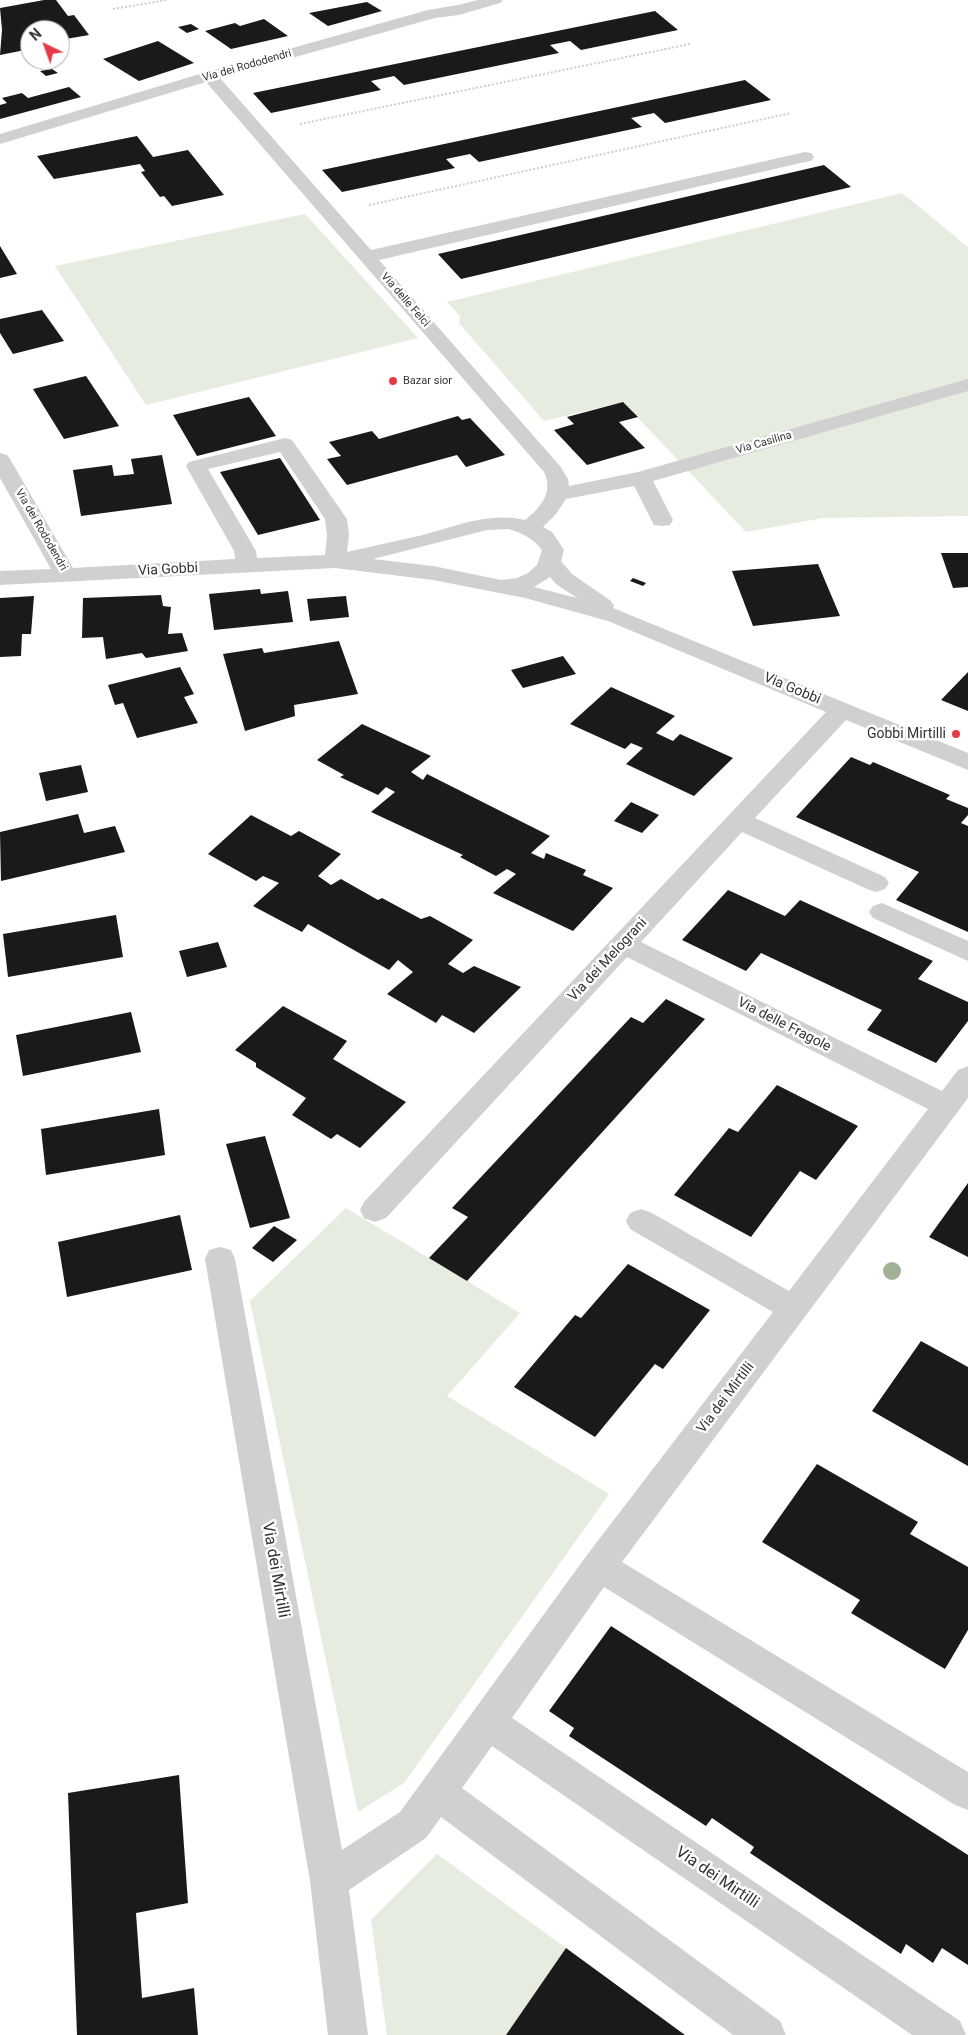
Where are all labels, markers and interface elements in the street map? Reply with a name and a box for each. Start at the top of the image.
north arrow [20,20,70,70]
text: N [27,25,45,44]
street label: Via dei Rododendri [201,47,293,85]
street label: Via delle Felci [378,270,432,330]
place label: Bazar sior [403,374,452,388]
marker: Bazar sior [387,375,399,387]
street label: Via Casilina [735,429,793,457]
street label: Via dei Rododendri [12,487,70,573]
street label: Via Gobbi [138,560,198,580]
street label: Via Gobbi [761,670,823,708]
place label: Gobbi Mirtilli [867,726,946,742]
marker: Gobbi Mirtilli [950,728,962,740]
street label: Via dei Melograni [565,915,651,1005]
street label: Via delle Fragole [734,994,834,1056]
street label: Via dei Mirtilli [694,1359,758,1437]
street label: Via dei Mirtilli [257,1521,293,1619]
street label: Via dei Mirtilli [672,1843,762,1913]

